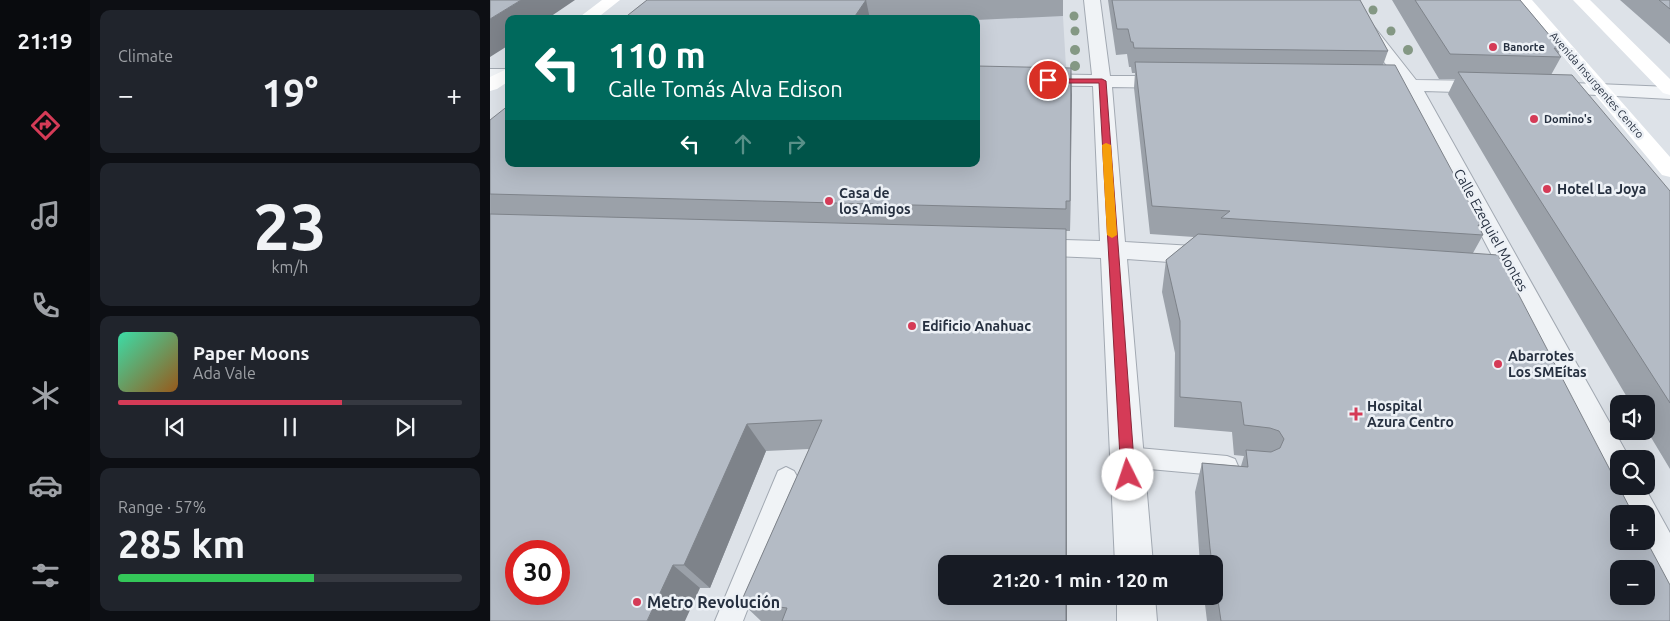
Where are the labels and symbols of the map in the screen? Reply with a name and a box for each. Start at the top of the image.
street label: Avenida Insurgentes Centro [1548,29,1646,141]
marker: Banorte [1487,41,1499,53]
place label: Banorte [1503,41,1545,53]
pin [1027,59,1069,101]
marker: Domino's [1528,113,1540,125]
place label: Domino's [1544,113,1592,125]
street label: Calle Ezequiel Montes [1451,166,1531,294]
place label: Hotel La Joya [1557,181,1646,197]
marker: Hotel La Joya [1541,183,1553,195]
place label: Casa de los Amigos [839,185,911,217]
marker: Casa de los Amigos [823,195,835,207]
place label: Edificio Anahuac [922,318,1031,334]
marker: Edificio Anahuac [906,320,918,332]
place label: Abarrotes Los SMEítas [1508,348,1587,380]
marker: Abarrotes Los SMEítas [1492,358,1504,370]
place label: Hospital Azura Centro [1367,398,1454,430]
marker: Hospital Azura Centro [1349,407,1363,421]
position arrow [1101,448,1153,500]
speed limit sign: 30 [505,540,570,605]
place label: Metro Revolución [647,593,780,611]
marker: Metro Revolución [631,596,643,608]

